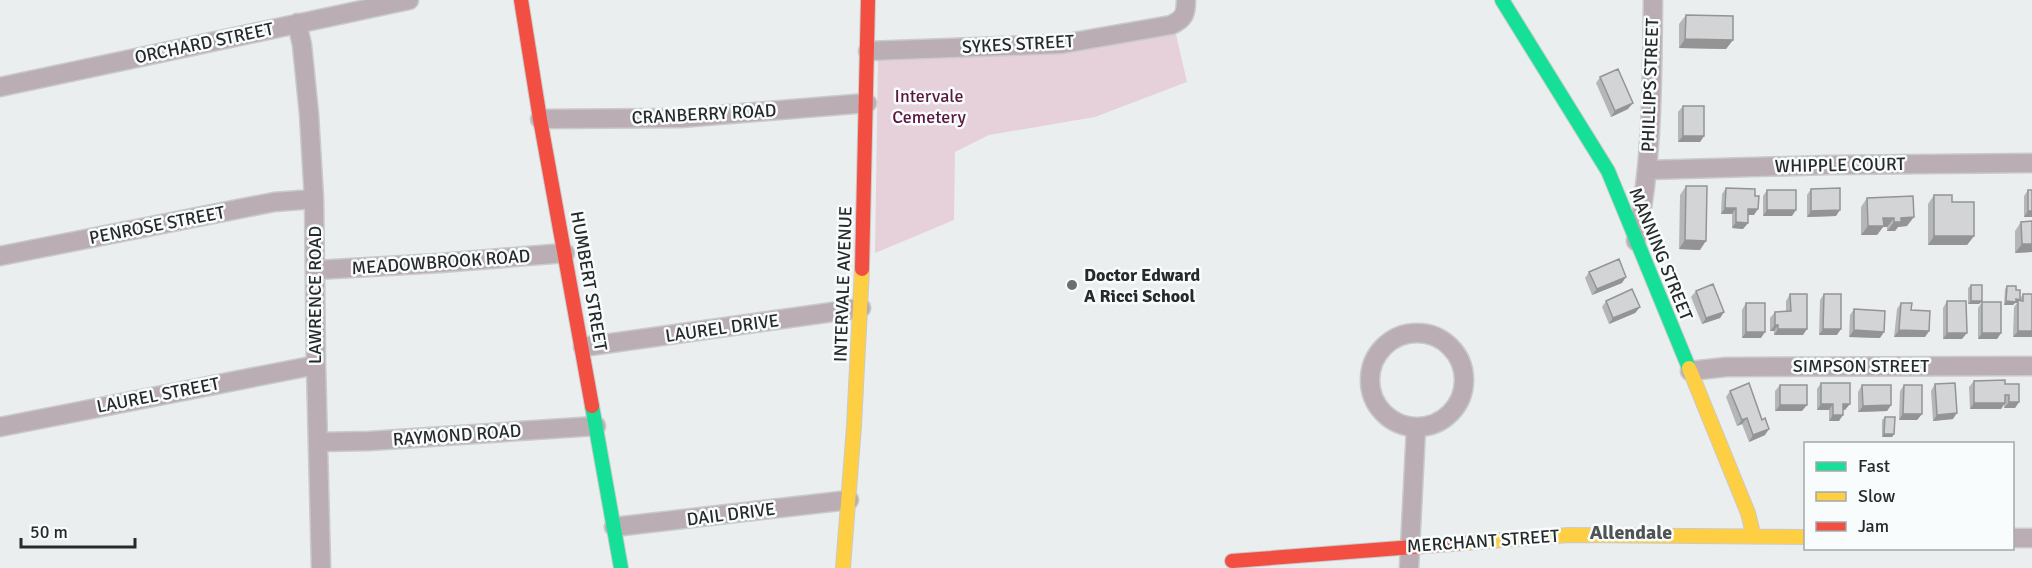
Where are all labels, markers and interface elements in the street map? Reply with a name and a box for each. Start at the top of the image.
street label: ORCHARD STREET [133,18,276,68]
street label: PHILLIPS STREET [1637,18,1663,152]
street label: SYKES STREET [961,30,1075,58]
park label: Intervale Cemetery [892,85,966,128]
street label: CRANBERRY ROAD [631,99,777,129]
street label: WHIPPLE COURT [1775,153,1906,177]
street label: MANNING STREET [1624,184,1698,324]
street label: PENROSE STREET [87,201,227,249]
street label: INTERVALE AVENUE [829,206,857,362]
street label: HUMBERT STREET [566,209,612,353]
street label: LAWRENCE ROAD [304,226,326,364]
street label: MEADOWBROOK ROAD [351,245,531,279]
place label: Doctor Edward A Ricci School [1084,264,1201,307]
marker: Doctor Edward A Ricci School [1065,278,1079,292]
street label: LAUREL DRIVE [664,309,780,347]
street label: SIMPSON STREET [1793,355,1929,377]
street label: LAUREL STREET [95,372,221,418]
street label: RAYMOND ROAD [392,420,522,450]
legend [1804,442,2014,550]
text: Fast [1858,455,1890,477]
text: Slow [1858,485,1895,507]
street label: DAIL DRIVE [685,498,777,530]
scale bar [21,511,135,549]
text: Jam [1858,515,1889,537]
district label: Allendale [1590,520,1672,545]
text: 50 m [30,521,68,543]
street label: MERCHANT STREET [1406,525,1560,557]

